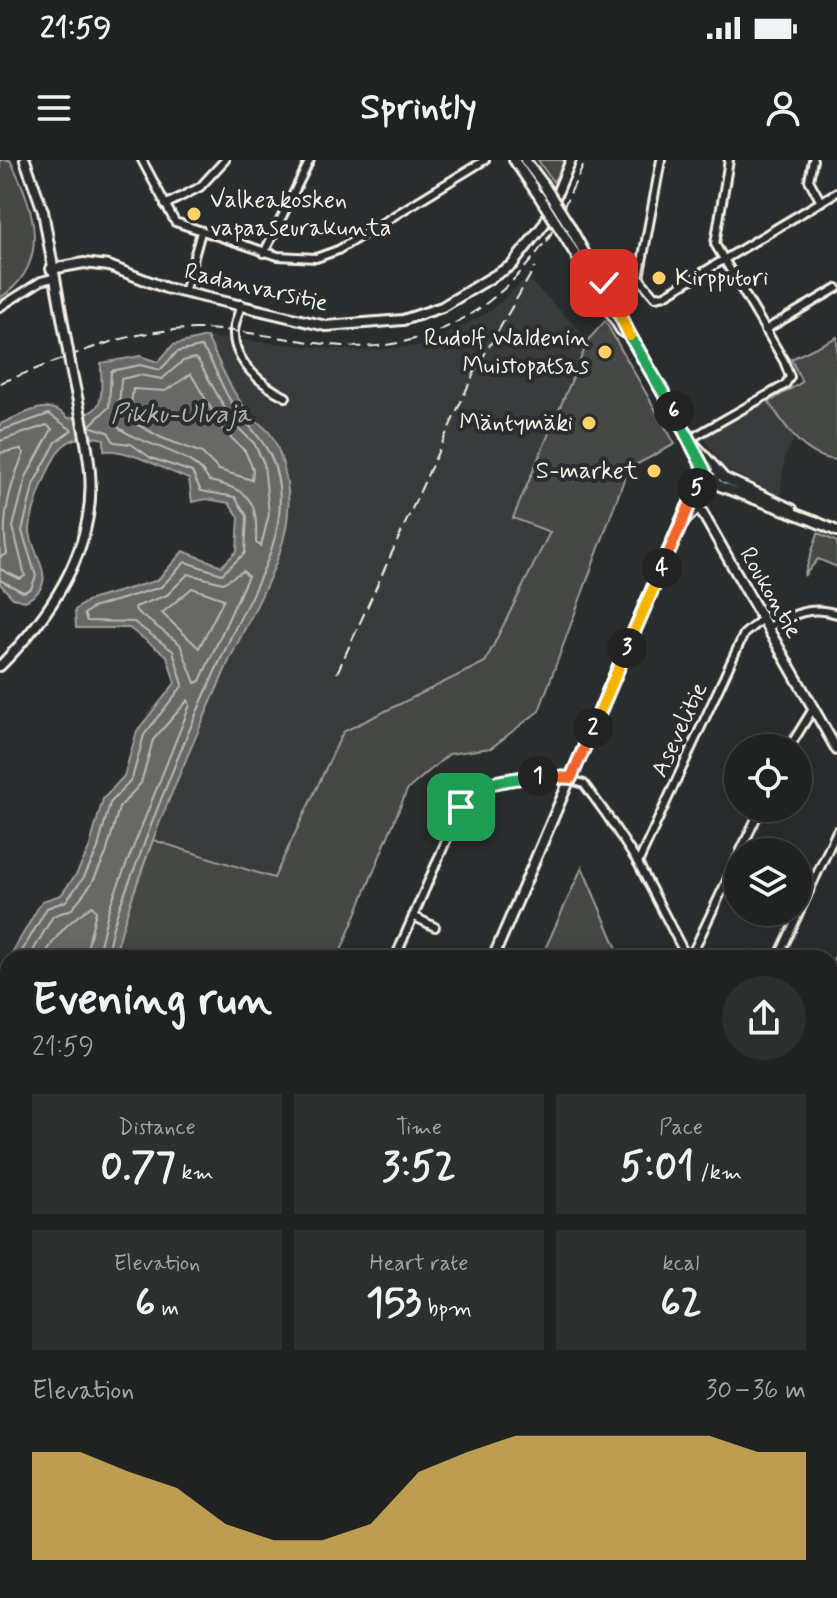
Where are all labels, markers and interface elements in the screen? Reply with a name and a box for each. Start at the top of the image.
text: 21:59 [40,9,112,48]
text: Sprintly [360,85,477,132]
icon: menu [32,86,76,130]
icon: person [761,86,805,130]
place label: Valkeakosken vapaaseurakunta [210,185,392,244]
marker: Valkeakosken vapaaseurakunta [185,205,203,223]
pin [570,249,638,317]
street label: Radanvarsitie [181,256,331,320]
icon: check [582,261,626,305]
place label: Kirpputori [675,263,768,294]
marker: Kirpputori [650,269,668,287]
place label: Rudolf Waldenin Muistopatsas [424,323,589,382]
marker: Rudolf Waldenin Muistopatsas [596,343,614,361]
pin: 6 [654,391,694,431]
text: 6 [668,397,680,425]
water label: Pikku-Ulvaja [111,398,253,432]
place label: Mäntymäki [459,408,573,439]
marker: Mäntymäki [580,414,598,432]
place label: S-market [536,456,638,487]
marker: S-market [645,462,663,480]
pin: 5 [677,468,717,508]
text: 5 [690,474,704,502]
street label: Roukontie [731,542,809,645]
pin: 4 [642,548,682,588]
text: 4 [656,554,668,582]
pin: 3 [607,628,647,668]
text: 3 [622,634,632,662]
street label: Asevelitie [645,677,716,783]
pin: 2 [573,708,613,748]
text: 2 [588,714,598,742]
map controls [724,734,812,926]
button: locate [724,734,812,822]
pin: 1 [518,756,558,796]
text: 1 [533,762,543,790]
pin [427,773,495,841]
icon: arrive [439,785,483,829]
button: layers [724,838,812,926]
text: Evening run [32,972,272,1030]
button: share [722,976,806,1060]
text: 21:59 [32,1031,94,1065]
text: Distance [118,1114,196,1142]
text: Time [396,1114,442,1142]
text: Pace [659,1114,703,1142]
text: 0.77 [100,1142,176,1194]
text: 3:52 [382,1142,456,1194]
text: 5:01 [620,1142,694,1194]
text: km [176,1159,214,1187]
text: /km [694,1159,742,1187]
text: Elevation [114,1250,200,1278]
text: Heart rate [370,1250,468,1278]
text: kcal [663,1250,699,1278]
text: 6 [135,1278,156,1330]
text: 153 [366,1278,422,1330]
text: 62 [660,1278,702,1330]
text: m [156,1295,179,1323]
text: bpm [422,1295,472,1323]
text: Elevation [32,1374,134,1408]
text: 30–36 m [706,1374,806,1408]

